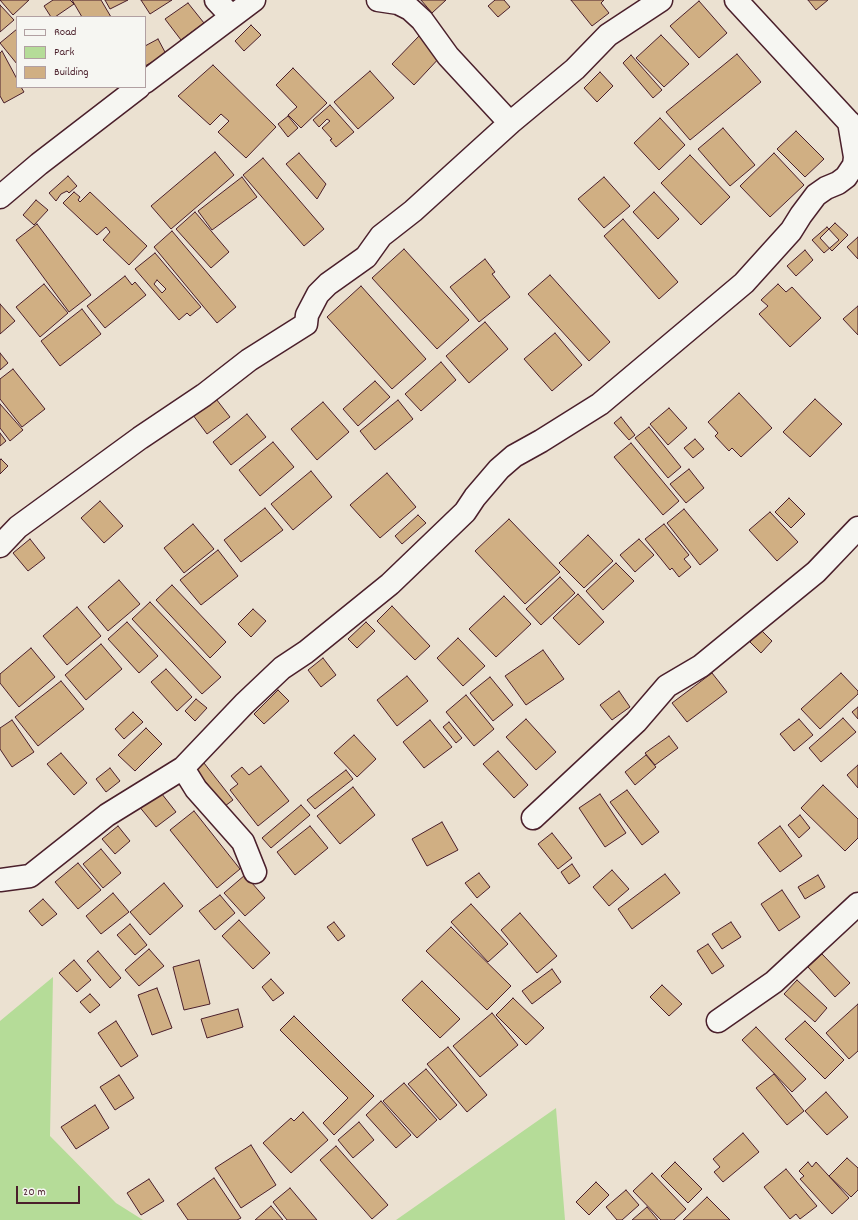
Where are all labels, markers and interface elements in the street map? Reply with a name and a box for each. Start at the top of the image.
legend [16,16,146,88]
text: Road [54,24,76,41]
text: Park [54,44,74,61]
text: Building [54,64,89,81]
scale bar [18,1178,82,1204]
text: 20 m [23,1184,46,1201]

